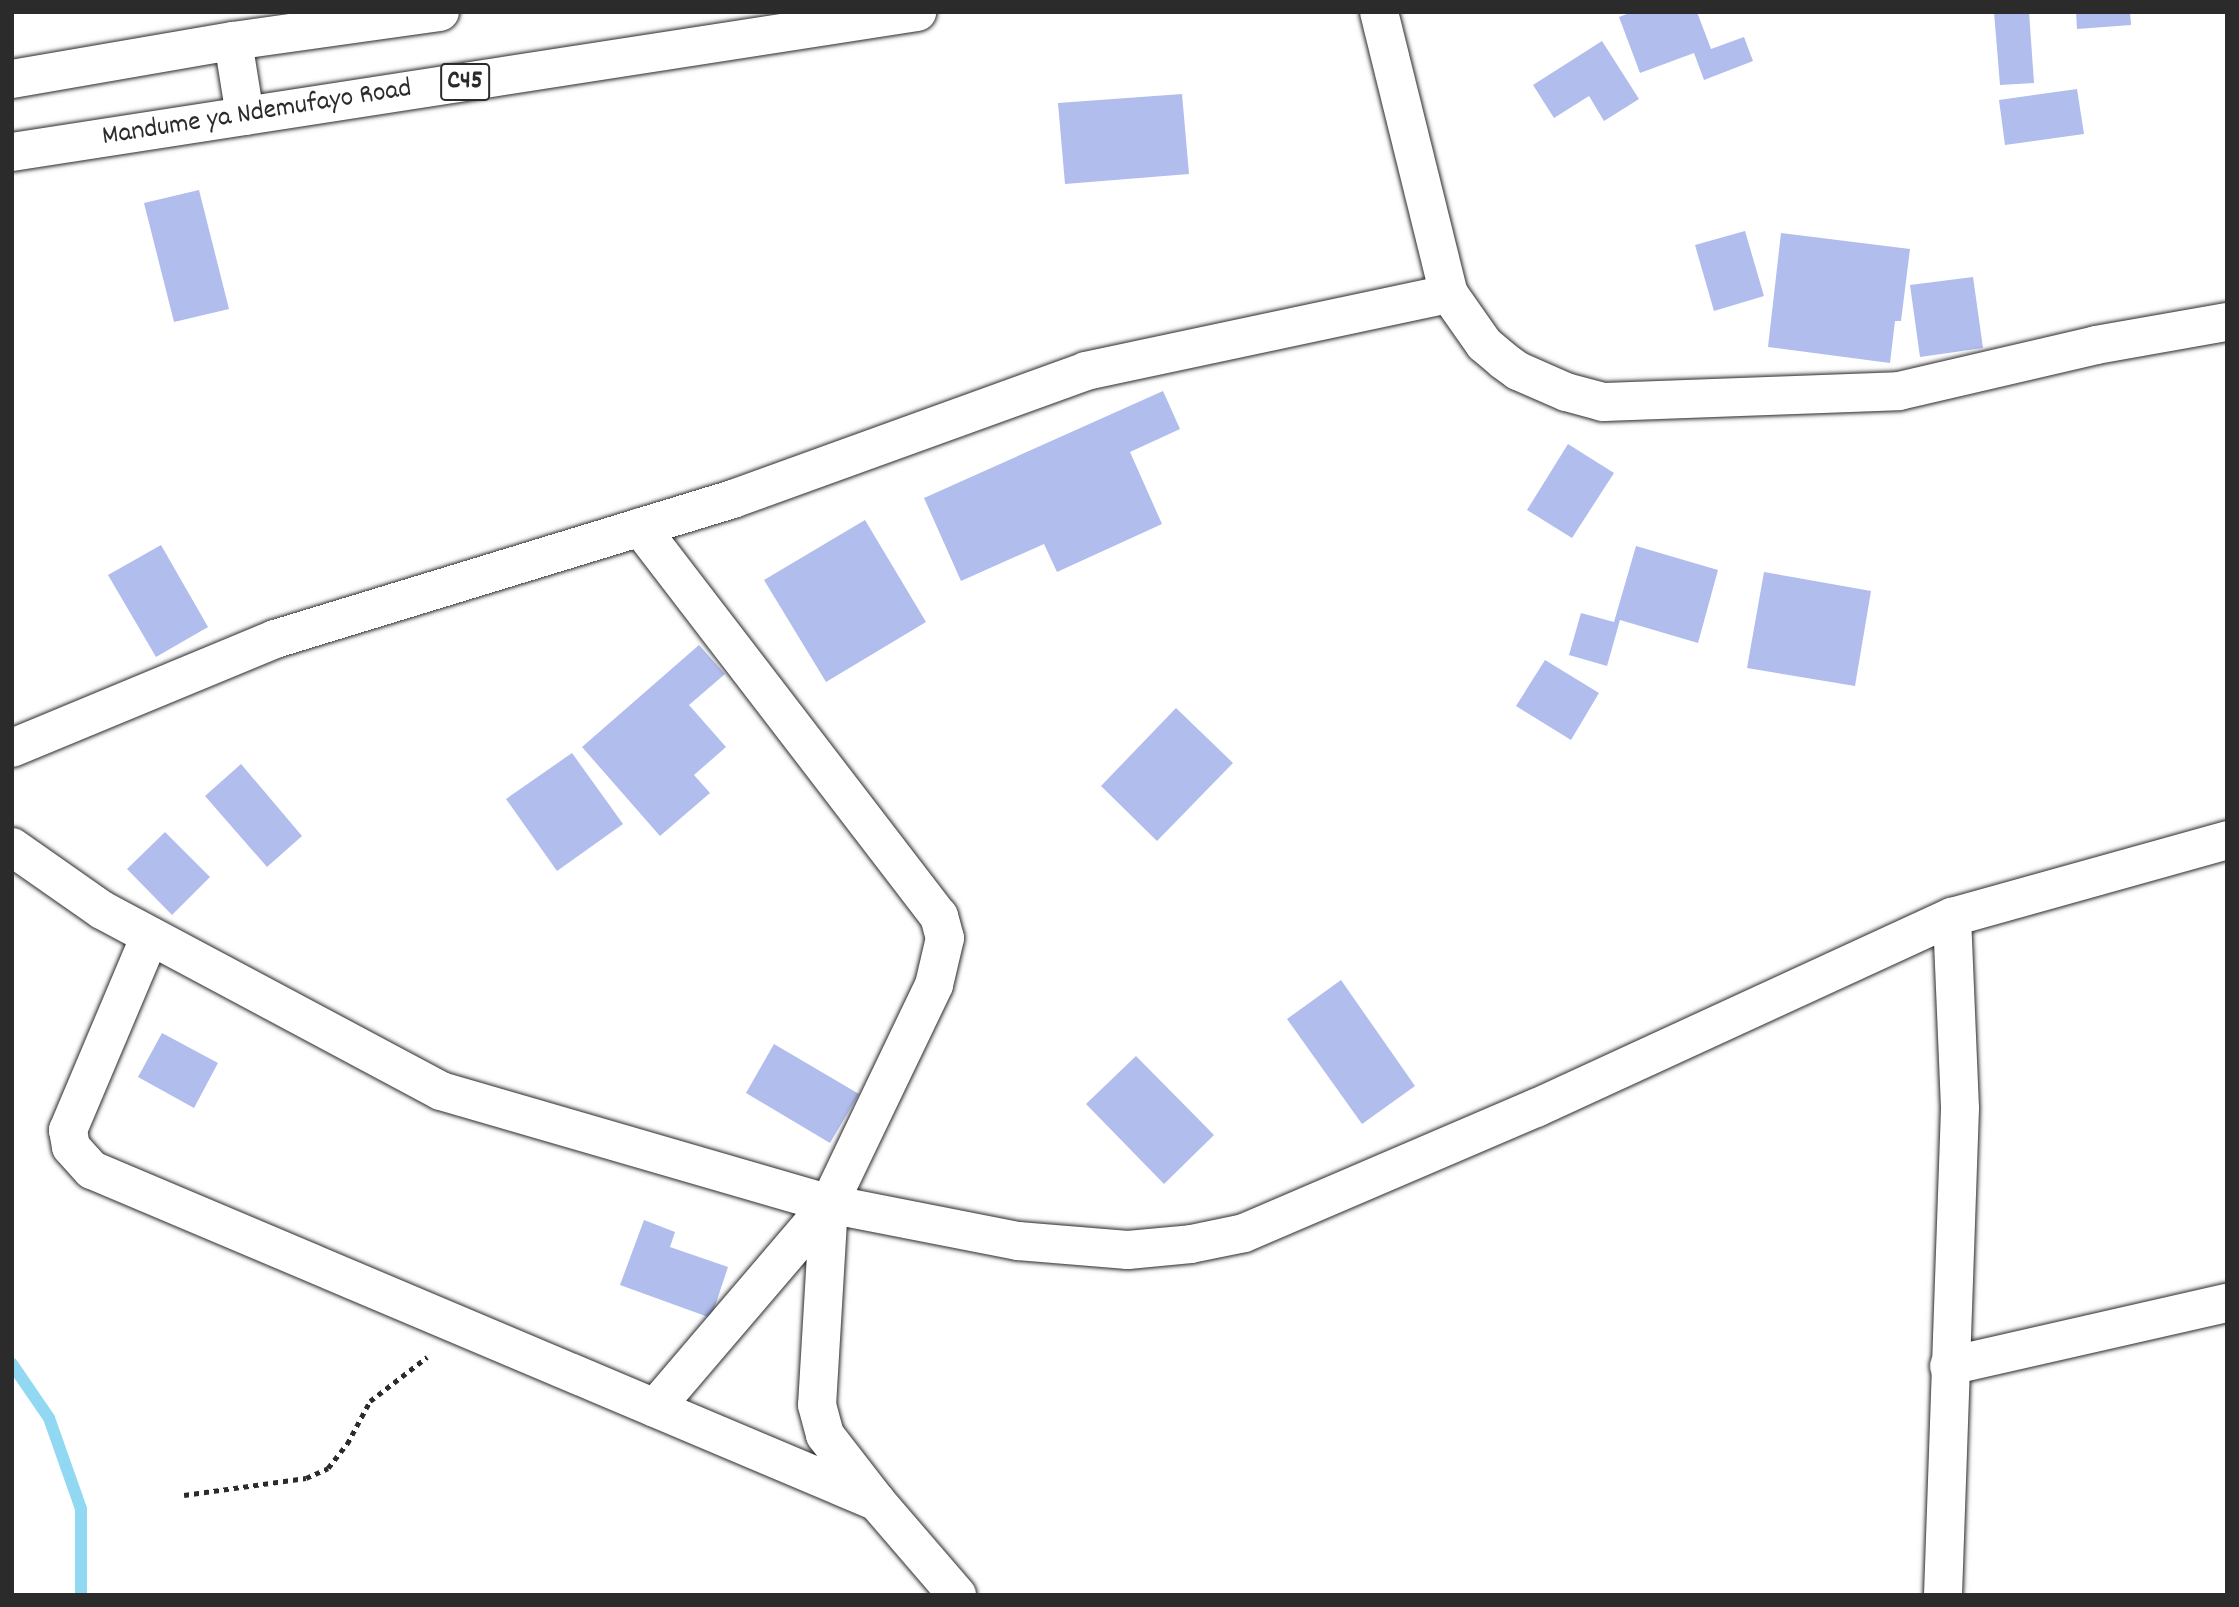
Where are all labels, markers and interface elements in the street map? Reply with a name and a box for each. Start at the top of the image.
road number: C45 [439,60,491,104]
street label: Mandume ya Ndemufayo Road [100,73,414,155]

